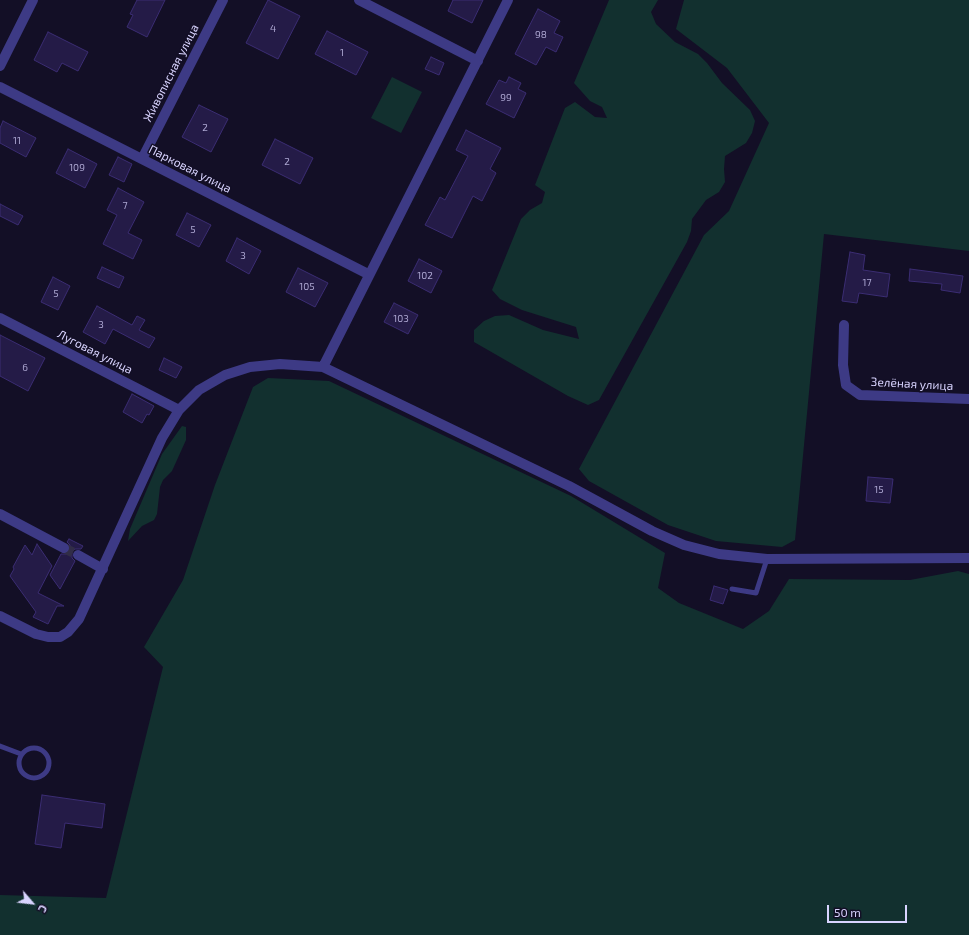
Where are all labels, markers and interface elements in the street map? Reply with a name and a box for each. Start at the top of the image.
street label: Живописная улица [140,22,202,124]
house number: 4 [270,23,276,35]
house number: 98 [535,29,547,41]
house number: 1 [340,47,344,59]
house number: 99 [500,92,512,104]
house number: 2 [202,122,208,134]
house number: 11 [13,135,21,147]
street label: Парковая улица [146,142,234,196]
house number: 2 [284,156,290,168]
house number: 109 [69,162,85,174]
house number: 7 [122,200,128,212]
house number: 5 [190,224,196,236]
house number: 3 [240,250,246,262]
house number: 102 [417,270,433,282]
house number: 17 [862,277,872,289]
house number: 105 [299,281,315,293]
house number: 5 [53,288,59,300]
house number: 103 [393,313,409,325]
house number: 3 [98,319,104,331]
street label: Луговая улица [55,327,135,377]
house number: 6 [22,362,28,374]
street label: Зелёная улица [870,375,954,393]
house number: 15 [874,484,884,496]
north arrow [12,883,52,923]
scale bar [829,897,909,923]
text: С [36,903,50,915]
text: 50 m [834,905,861,919]

